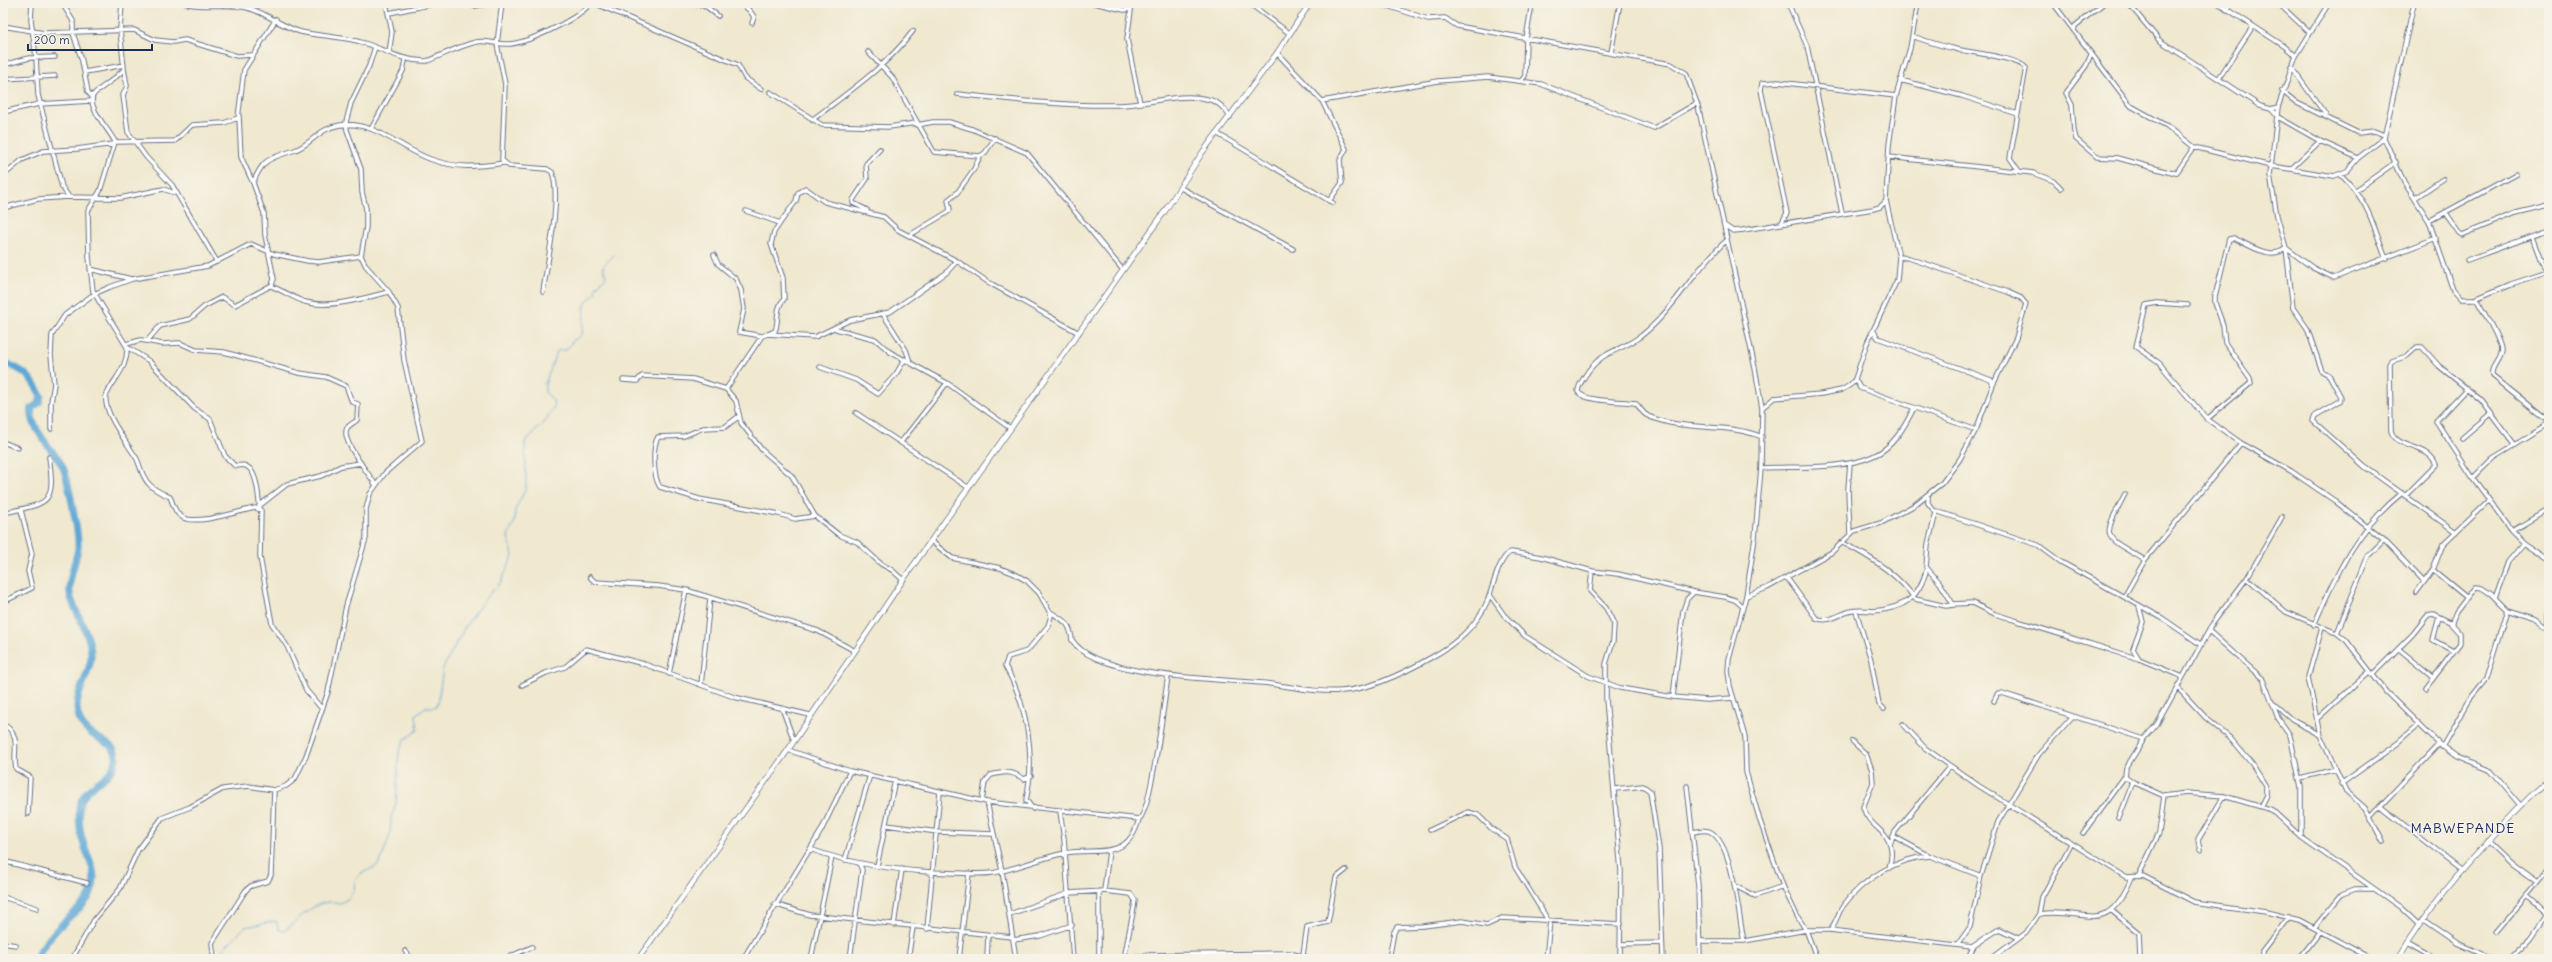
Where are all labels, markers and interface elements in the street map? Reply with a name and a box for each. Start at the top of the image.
scale bar [28,26,152,52]
text: 200 m [34,32,70,47]
district label: MABWEPANDE [2410,819,2516,837]

